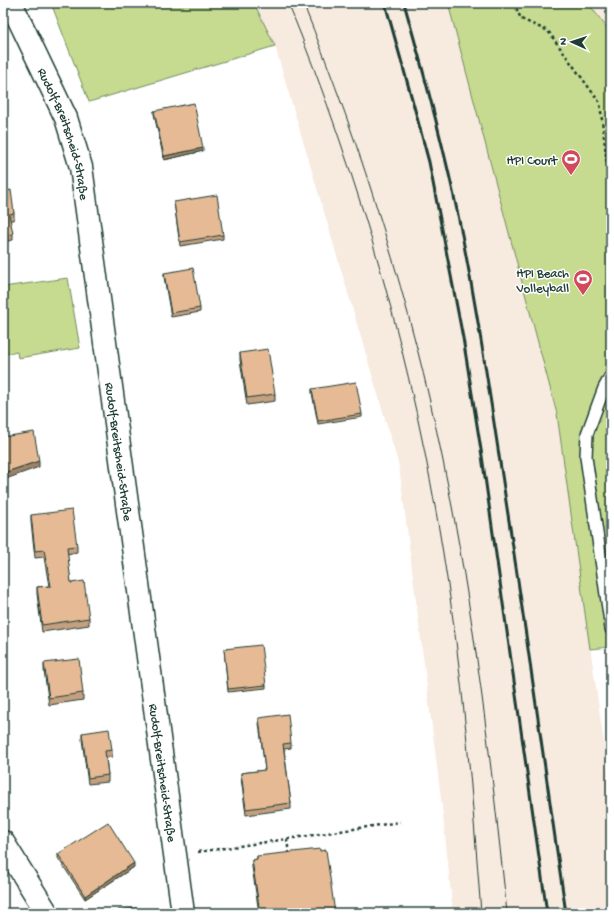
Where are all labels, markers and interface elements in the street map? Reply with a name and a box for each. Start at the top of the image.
north arrow [552,22,592,62]
text: N [558,38,570,45]
street label: Rudolf-Breitscheid-Straße [33,66,90,201]
sports icon: HPI Court [560,148,582,176]
place label: HPI Court [506,154,559,169]
place label: HPI Beach Volleyball [515,267,569,297]
sports icon: HPI Beach Volleyball [572,268,594,296]
street label: Rudolf-Breitscheid-Straße [101,382,134,522]
street label: Rudolf-Breitscheid-Straße [144,703,178,843]

